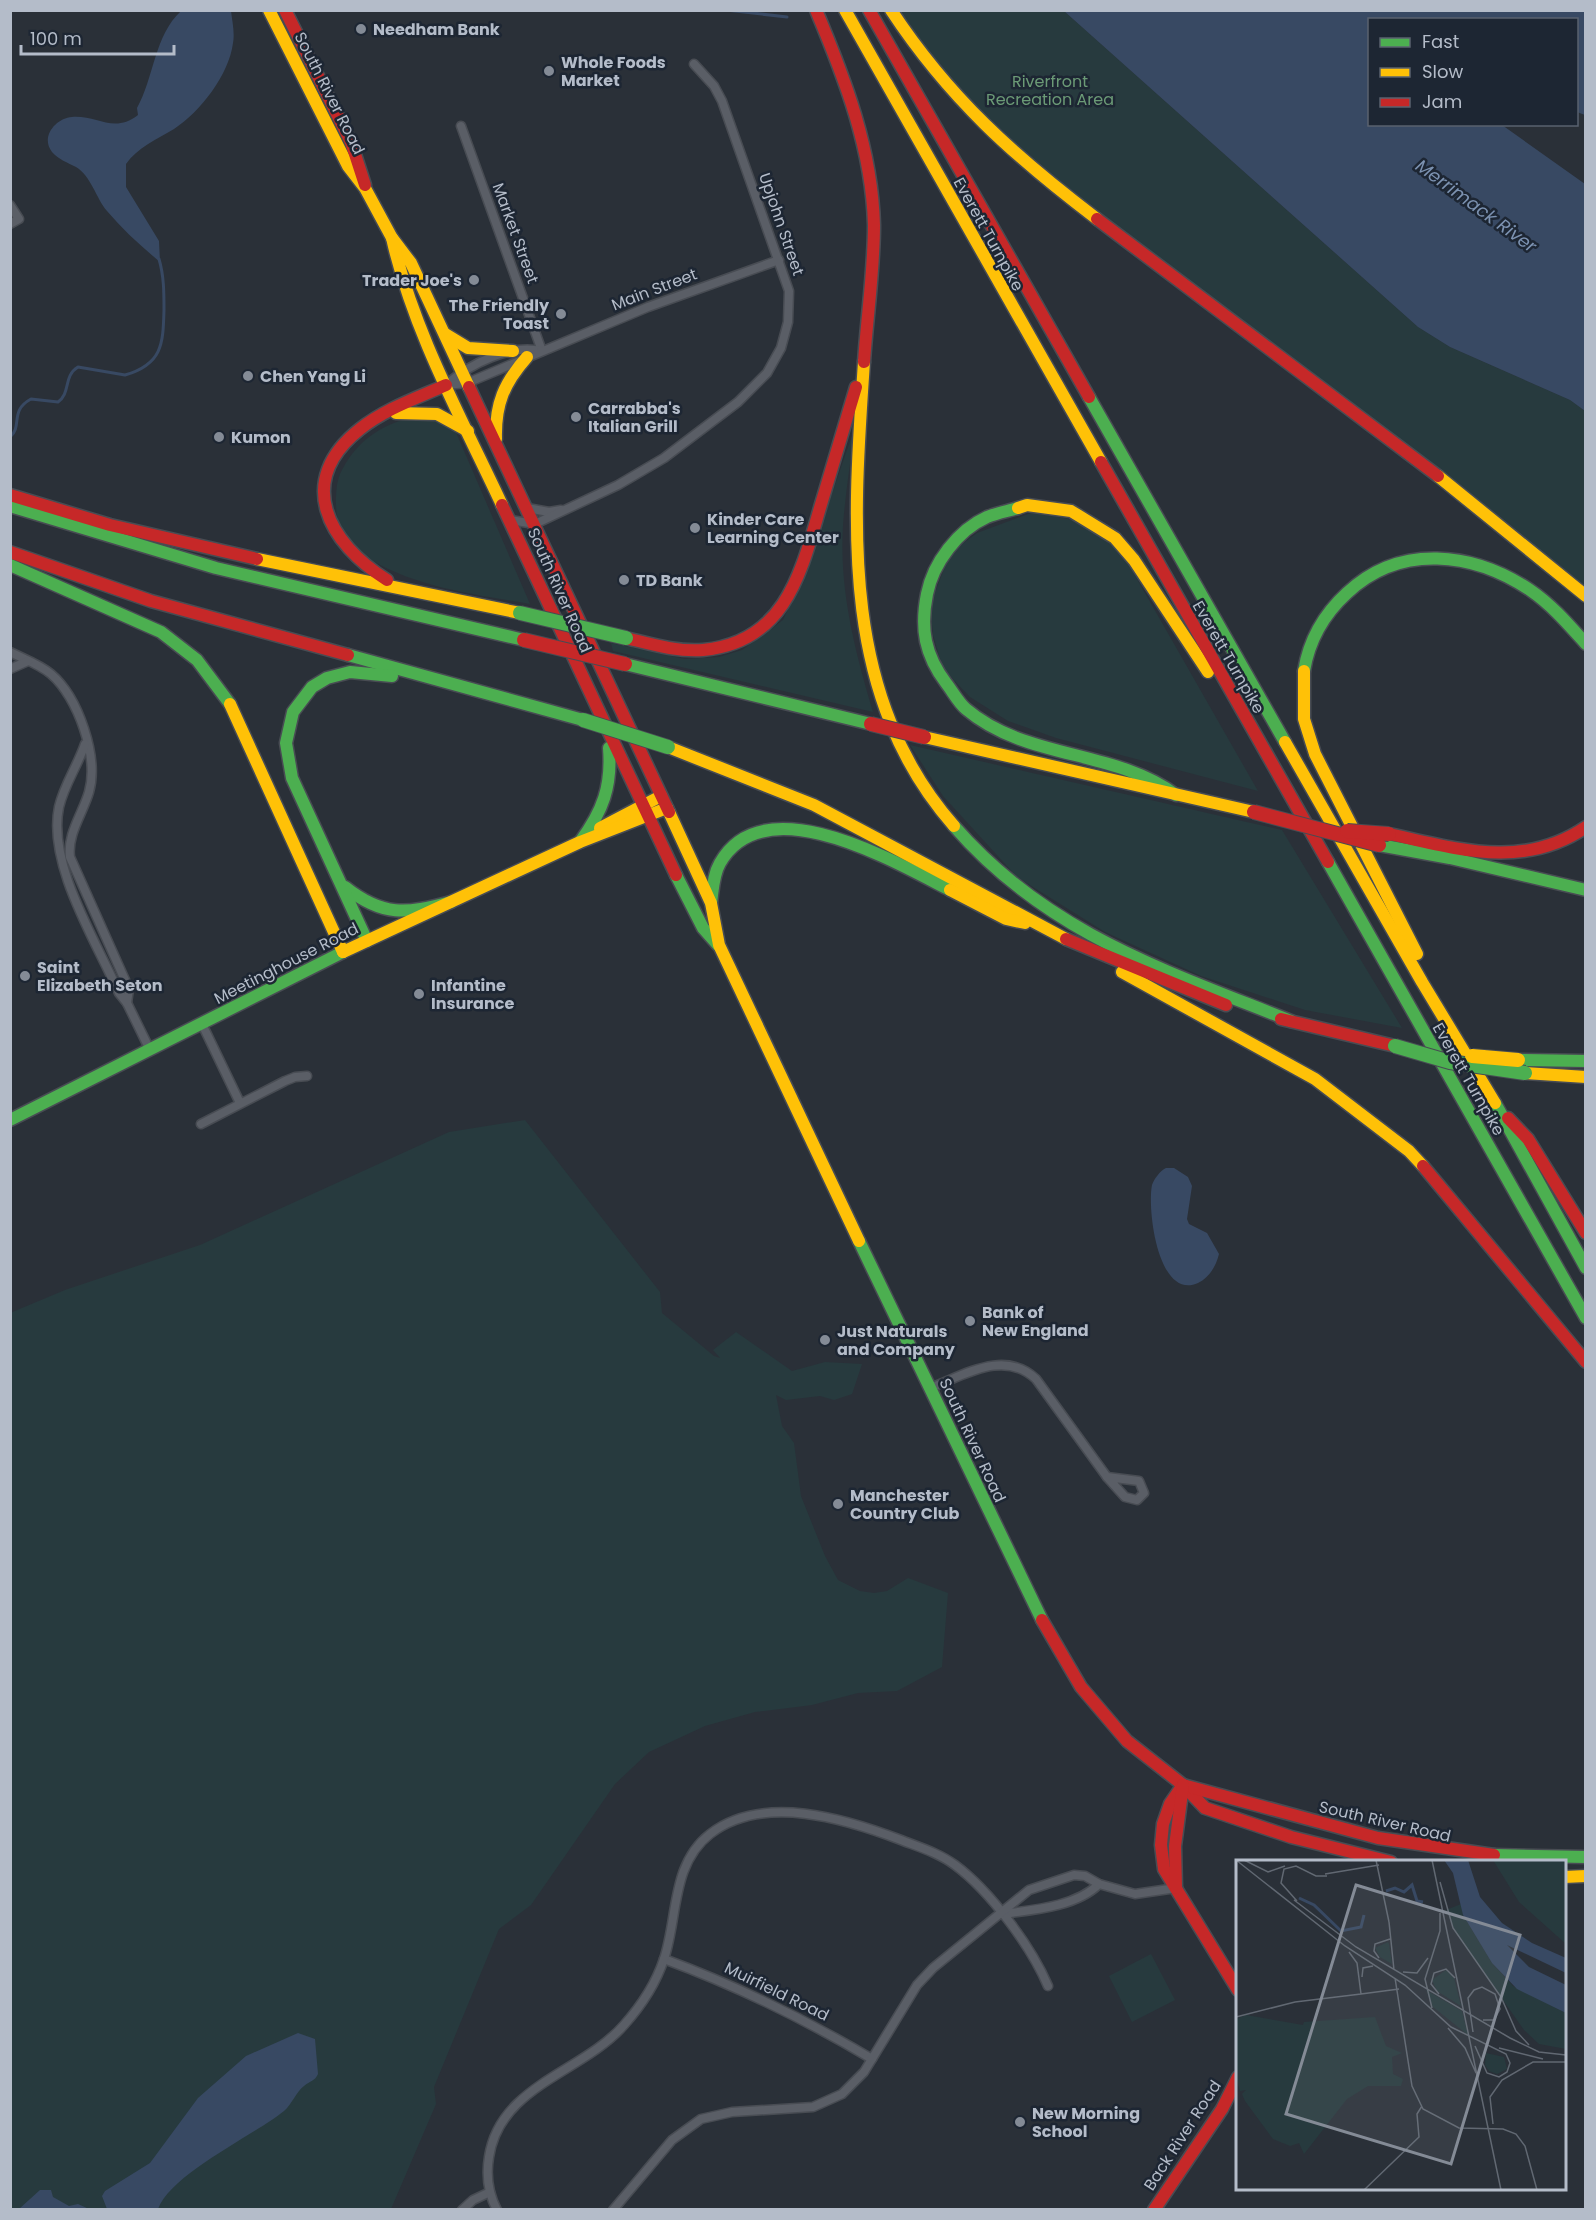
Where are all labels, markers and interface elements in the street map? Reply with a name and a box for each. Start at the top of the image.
scale bar [21,18,174,56]
place label: Needham Bank [373,18,500,41]
legend [1368,18,1578,126]
marker: Needham Bank [354,22,368,36]
text: 100 m [30,26,82,51]
street label: South River Road [289,28,370,158]
text: Fast [1422,29,1459,54]
place label: Whole Foods Market [561,51,666,92]
text: Slow [1422,59,1464,84]
marker: Whole Foods Market [542,64,556,78]
park label: Riverfront Recreation Area [986,70,1114,111]
text: Jam [1422,89,1462,114]
water label: Merrimack River [1411,153,1543,259]
street label: Upjohn Street [753,170,810,279]
street label: Everett Turnpike [948,173,1029,295]
street label: Market Street [487,180,544,287]
street label: Main Street [608,263,700,316]
place label: Trader Joe's [362,269,462,292]
marker: Trader Joe's [467,273,481,287]
place label: The Friendly Toast [449,294,550,335]
marker: The Friendly Toast [554,307,568,321]
place label: Chen Yang Li [260,365,366,388]
marker: Chen Yang Li [241,369,255,383]
place label: Carrabba's Italian Grill [588,397,681,438]
marker: Carrabba's Italian Grill [569,410,583,424]
place label: Kumon [231,426,291,449]
marker: Kumon [212,430,226,444]
place label: Kinder Care Learning Center [707,508,839,549]
marker: Kinder Care Learning Center [688,521,702,535]
street label: South River Road [522,524,597,656]
place label: TD Bank [636,569,703,592]
marker: TD Bank [617,573,631,587]
street label: Everett Turnpike [1187,597,1270,718]
street label: Meetinghouse Road [210,917,362,1010]
place label: Saint Elizabeth Seton [37,956,162,997]
marker: Saint Elizabeth Seton [18,969,32,983]
place label: Infantine Insurance [431,974,514,1015]
marker: Infantine Insurance [412,987,426,1001]
street label: Everett Turnpike [1427,1019,1510,1140]
place label: Bank of New England [982,1301,1089,1342]
marker: Bank of New England [963,1314,977,1328]
place label: Just Naturals and Company [837,1320,956,1361]
marker: Just Naturals and Company [818,1333,832,1347]
street label: South River Road [934,1374,1011,1506]
place label: Manchester Country Club [850,1484,959,1525]
marker: Manchester Country Club [831,1497,845,1511]
street label: South River Road [1317,1795,1453,1848]
inset map [1236,1860,1566,2190]
street label: Muirfield Road [721,1956,833,2027]
street label: Back River Road [1138,2076,1227,2195]
place label: New Morning School [1032,2102,1140,2143]
marker: New Morning School [1013,2115,1027,2129]

